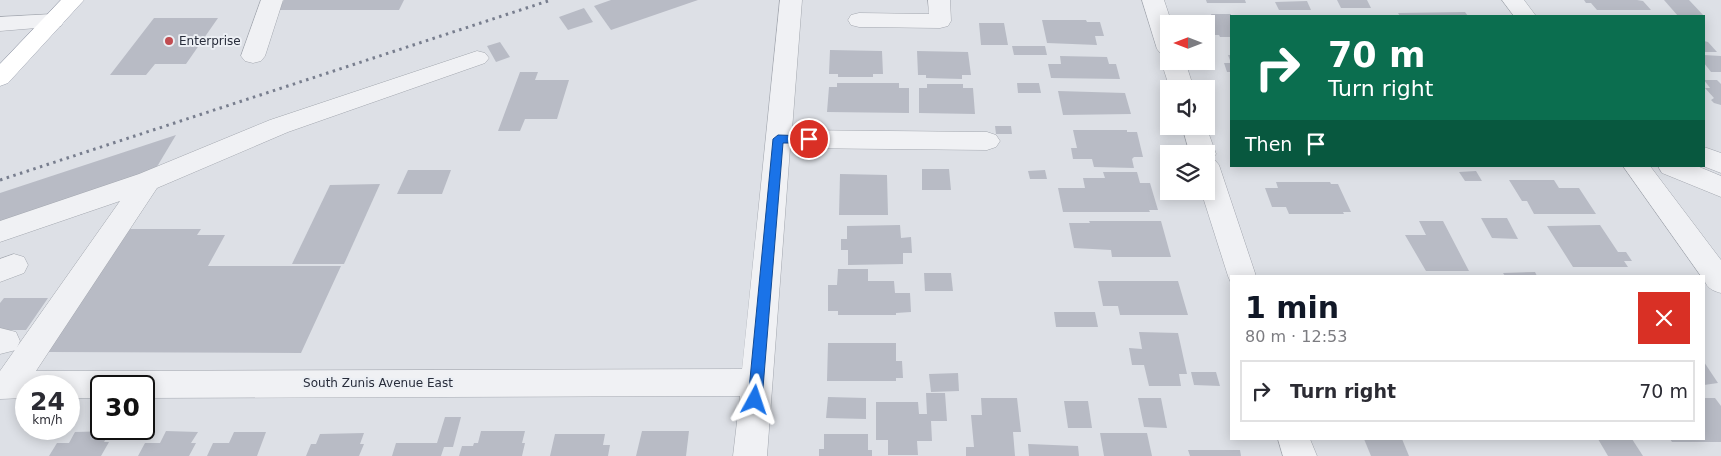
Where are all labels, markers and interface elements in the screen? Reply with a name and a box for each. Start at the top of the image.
north arrow [1160,15,1215,70]
map controls [1160,15,1215,200]
place label: Enterprise [179,34,241,48]
marker: Enterprise [163,35,175,47]
icon: right [1245,35,1310,100]
text: 70 m [1328,35,1425,75]
text: Turn right [1328,76,1433,101]
button: sound [1160,80,1215,135]
pin [788,118,830,160]
icon: arrive [795,125,823,153]
icon: arrive [1302,130,1330,158]
text: Then [1245,133,1292,155]
button: layers [1160,145,1215,200]
text: 1 min [1245,290,1339,325]
button: close [1638,292,1690,344]
text: 80 m · 12:53 [1245,327,1347,346]
position arrow [728,373,780,425]
speed limit sign: 30 [90,375,155,440]
street label: South Zunis Avenue East [303,376,453,390]
icon: right [1247,377,1275,405]
text: Turn right [1290,380,1396,402]
text: 70 m [1639,380,1688,402]
text: 24 [30,387,65,416]
text: km/h [32,413,63,427]

